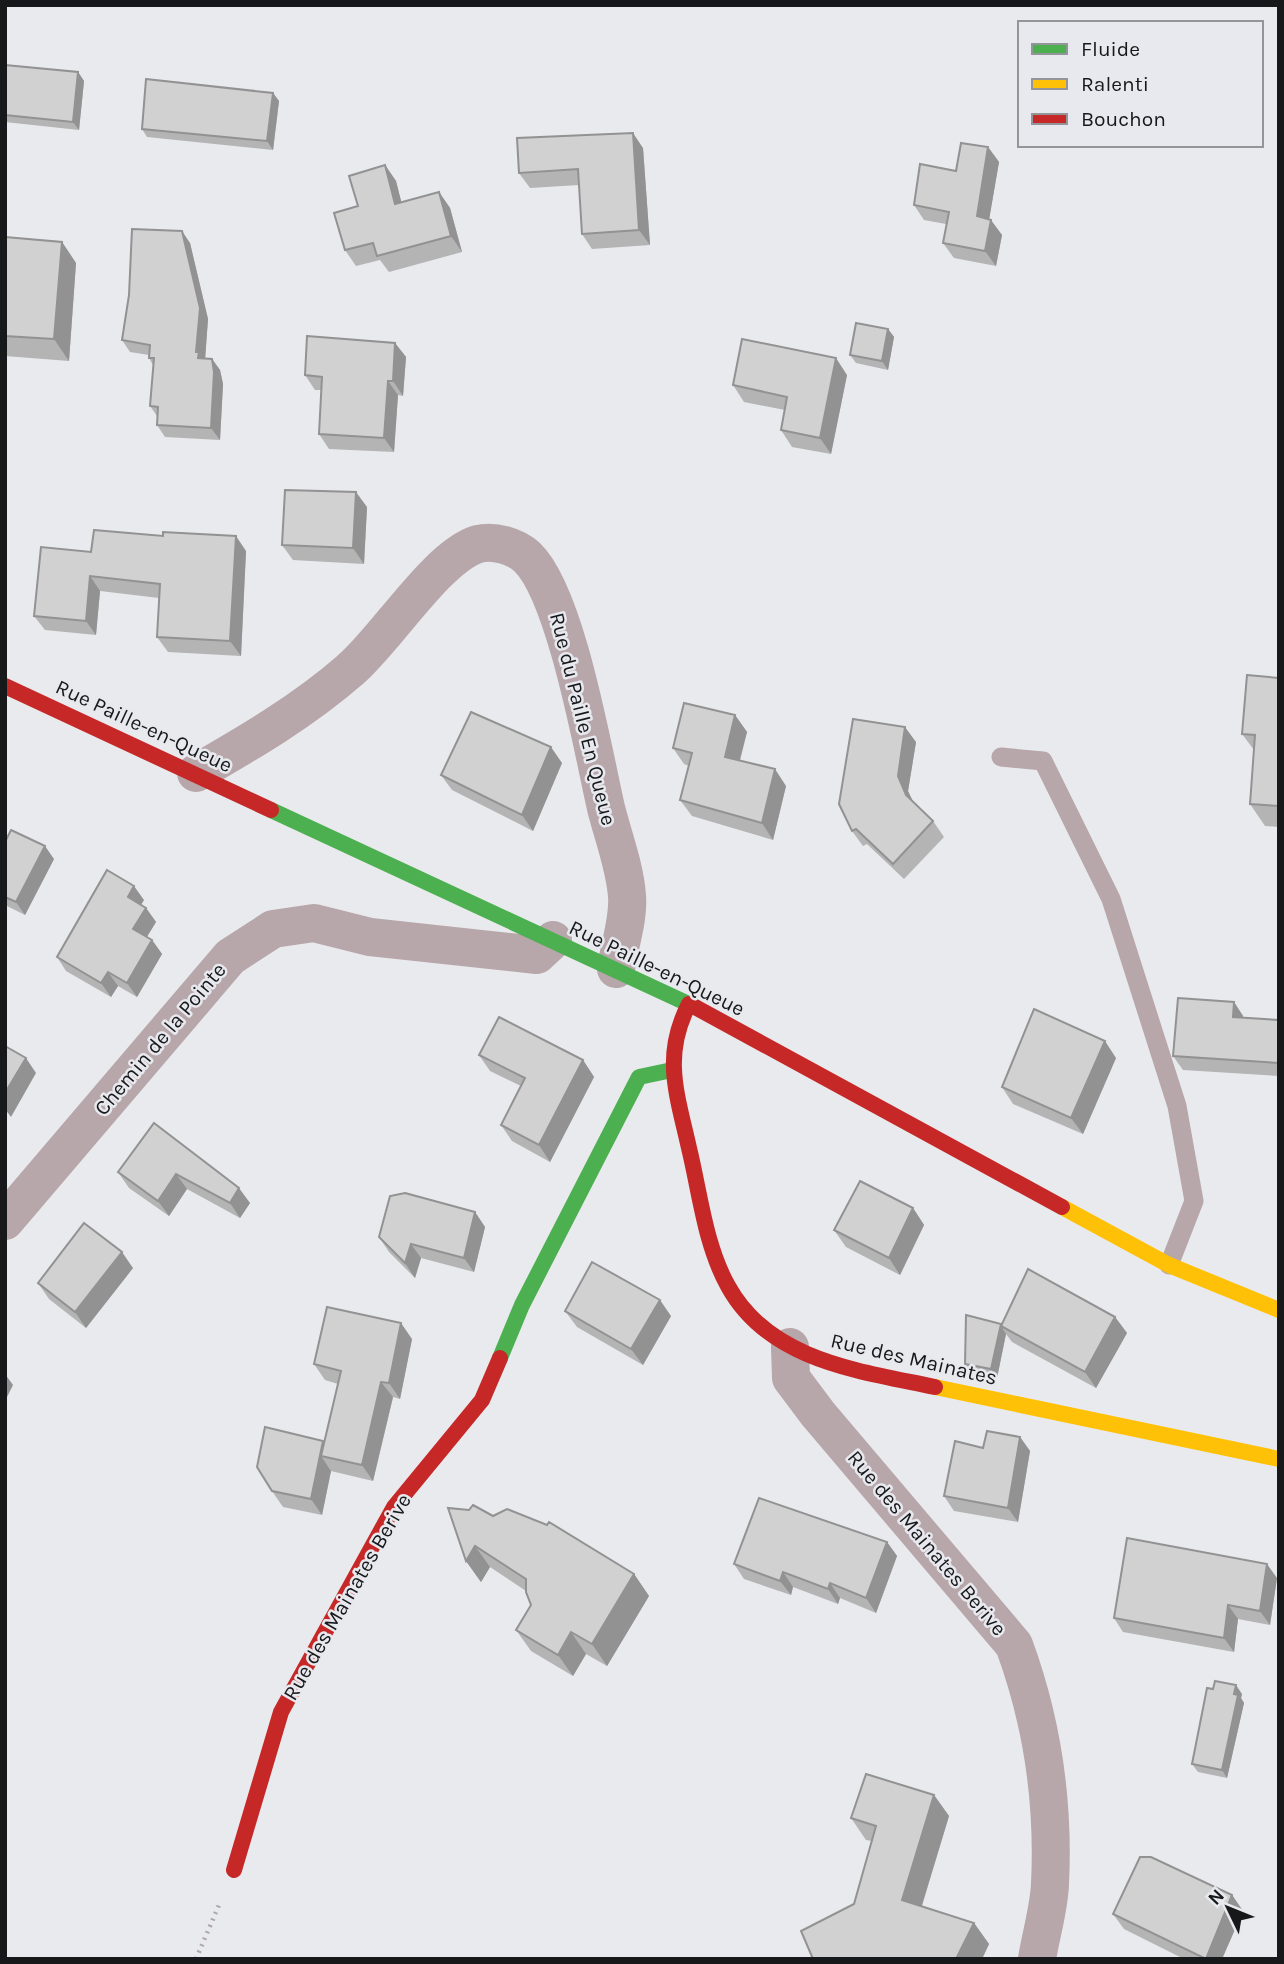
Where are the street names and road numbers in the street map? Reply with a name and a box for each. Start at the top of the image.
street label: Rue du Paille En Queue [545,610,621,828]
street label: Rue Paille-en-Queue [52,675,236,777]
street label: Rue Paille-en-Queue [565,915,749,1021]
street label: Chemin de la Pointe [89,958,231,1120]
street label: Rue des Mainates [828,1328,1000,1390]
street label: Rue des Mainates Berive [843,1446,1011,1640]
street label: Rue des Mainates Berive [278,1490,416,1704]

